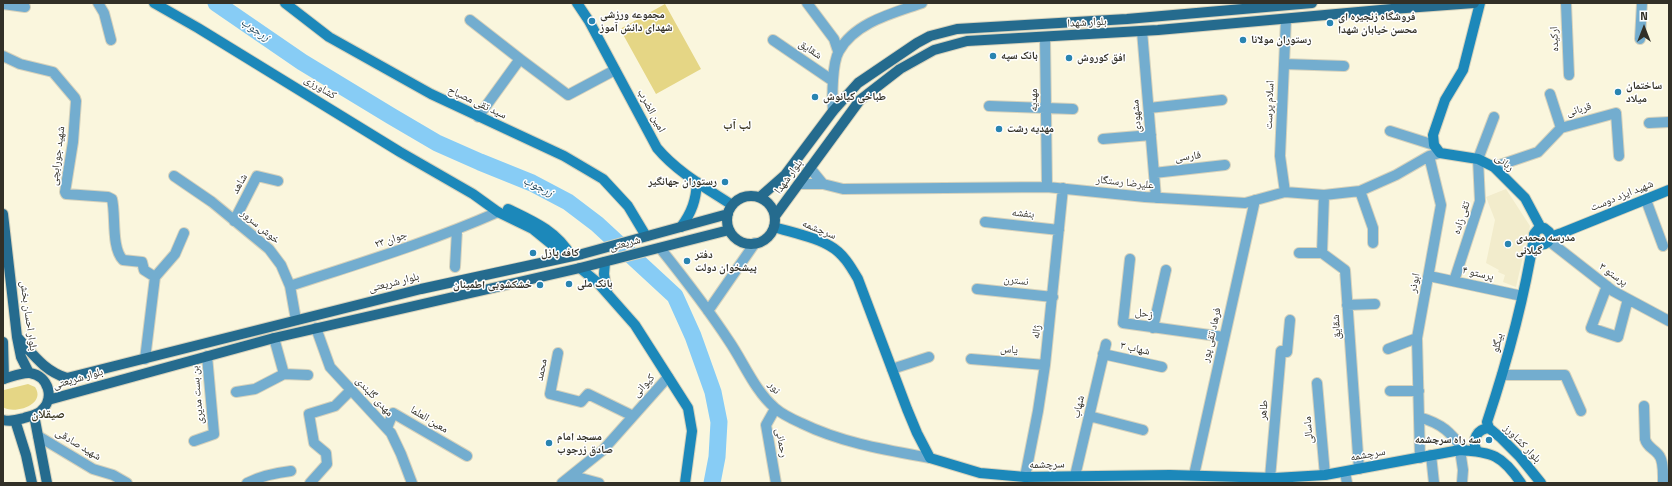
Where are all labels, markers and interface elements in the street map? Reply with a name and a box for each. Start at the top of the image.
place label: مجموعه ورزشی شهدای دانش آموز [600,8,673,34]
north arrow [1624,8,1664,48]
text: N [1640,8,1648,24]
place label: فروشگاه زنجیره ای محسن خیابان شهدا [1338,10,1417,36]
water label: زرجوب [238,15,272,45]
street label: بلوار شهدا [1067,15,1107,31]
marker: مجموعه ورزشی شهدای دانش آموز [587,16,597,26]
marker: فروشگاه زنجیره ای محسن خیابان شهدا [1325,18,1335,28]
street label: ارکیده [1548,26,1562,52]
place label: رستوران مولانا [1251,33,1311,47]
marker: رستوران مولانا [1238,35,1248,45]
street label: شقایق [796,38,824,62]
place label: بانک سپه [1001,49,1038,63]
marker: بانک سپه [988,51,998,61]
place label: افق کوروش [1077,51,1126,65]
marker: افق کوروش [1064,53,1074,63]
street label: کشاورزی [302,73,338,103]
place label: ساختمان میلاد [1626,79,1662,105]
street label: اسلام پرست [1263,80,1277,130]
street label: سید تقی مصباح [445,84,509,122]
street label: امین الضرب [634,87,668,135]
marker: ساختمان میلاد [1613,87,1623,97]
street label: مهدیه [1027,88,1041,112]
place label: طباخی کیانوش [823,90,886,104]
marker: طباخی کیانوش [810,92,820,102]
street label: مشهودی [1129,99,1145,133]
street label: قربانی [1565,100,1593,120]
district label: لب آب [723,119,751,133]
place label: مهدیه رشت [1007,122,1054,136]
marker: مهدیه رشت [994,124,1004,134]
street label: شهید جورابچی [48,125,68,187]
street label: فارسی [1174,149,1202,165]
street label: ربانی [1492,151,1516,175]
street label: بلوار شهدا [772,157,806,197]
street label: شاهد [229,172,251,196]
street label: علیرضا رستگار [1095,173,1155,193]
water label: زرجوب [521,174,555,200]
place label: رستوران جهانگیر [648,175,717,189]
marker: رستوران جهانگیر [720,177,730,187]
street label: شهید ایزد دوست [1589,177,1655,215]
street label: تقی زاده [1450,200,1474,236]
street label: بنفشه [1011,206,1035,222]
street label: خوش سرور [238,207,282,247]
street label: سرچشمه [800,217,838,243]
street label: جوان ۲۳ [373,229,409,251]
place label: مدرسه محمدی گیلانی [1516,231,1575,257]
street label: شریعتی [608,234,642,254]
marker: مدرسه محمدی گیلانی [1503,239,1513,249]
place label: کافه پازل [541,246,579,260]
marker: کافه پازل [528,248,538,258]
place label: دفتر پیشخوان دولت [695,248,757,274]
marker: دفتر پیشخوان دولت [682,256,692,266]
street label: پرستو ۳ [1596,260,1630,290]
street label: پرستو ۴ [1461,264,1495,284]
street label: بلوار شریعتی [367,270,421,296]
street label: ابوذر [1407,272,1423,294]
street label: نسترن [1003,273,1029,289]
place label: بانک ملی [577,277,613,291]
place label: خشکشویی اطمینان [453,278,532,292]
marker: بانک ملی [564,279,574,289]
street label: بلوار احسان بخش [17,280,39,352]
marker: خشکشویی اطمینان [535,280,545,290]
street label: زحل [1134,306,1154,322]
street label: فرهاد تقی پور [1199,306,1225,364]
street label: شقایق [1330,314,1344,340]
street label: ژاله [1030,324,1044,340]
street label: بیگلو [1489,332,1507,354]
street label: شهاب ۳ [1119,339,1151,359]
street label: یاس [1000,343,1018,357]
street label: محمد [533,358,551,382]
street label: بن بست مدیری [189,365,207,425]
street label: بلوار شریعتی [51,366,105,392]
street label: کیوانی [630,372,658,400]
street label: مهدی گلبندی [352,374,396,420]
street label: نور [765,379,783,397]
street label: شهاب [1070,394,1088,420]
street label: طاهر [1257,399,1271,421]
street label: معین العلما [408,404,450,436]
district label: صیقلان [31,408,65,422]
street label: ماسالی [1301,416,1317,444]
street label: بلوار کشاورز [1500,422,1544,466]
street label: شهید صادقی [53,426,103,464]
street label: رحمانی [772,428,790,458]
place label: مسجد امام صادق زرجوب [557,430,613,456]
place label: سه راه سرچشمه [1415,433,1481,447]
marker: سه راه سرچشمه [1484,435,1494,445]
marker: مسجد امام صادق زرجوب [544,438,554,448]
street label: سرچشمه [1349,445,1387,465]
street label: سرچشمه [1029,458,1065,472]

